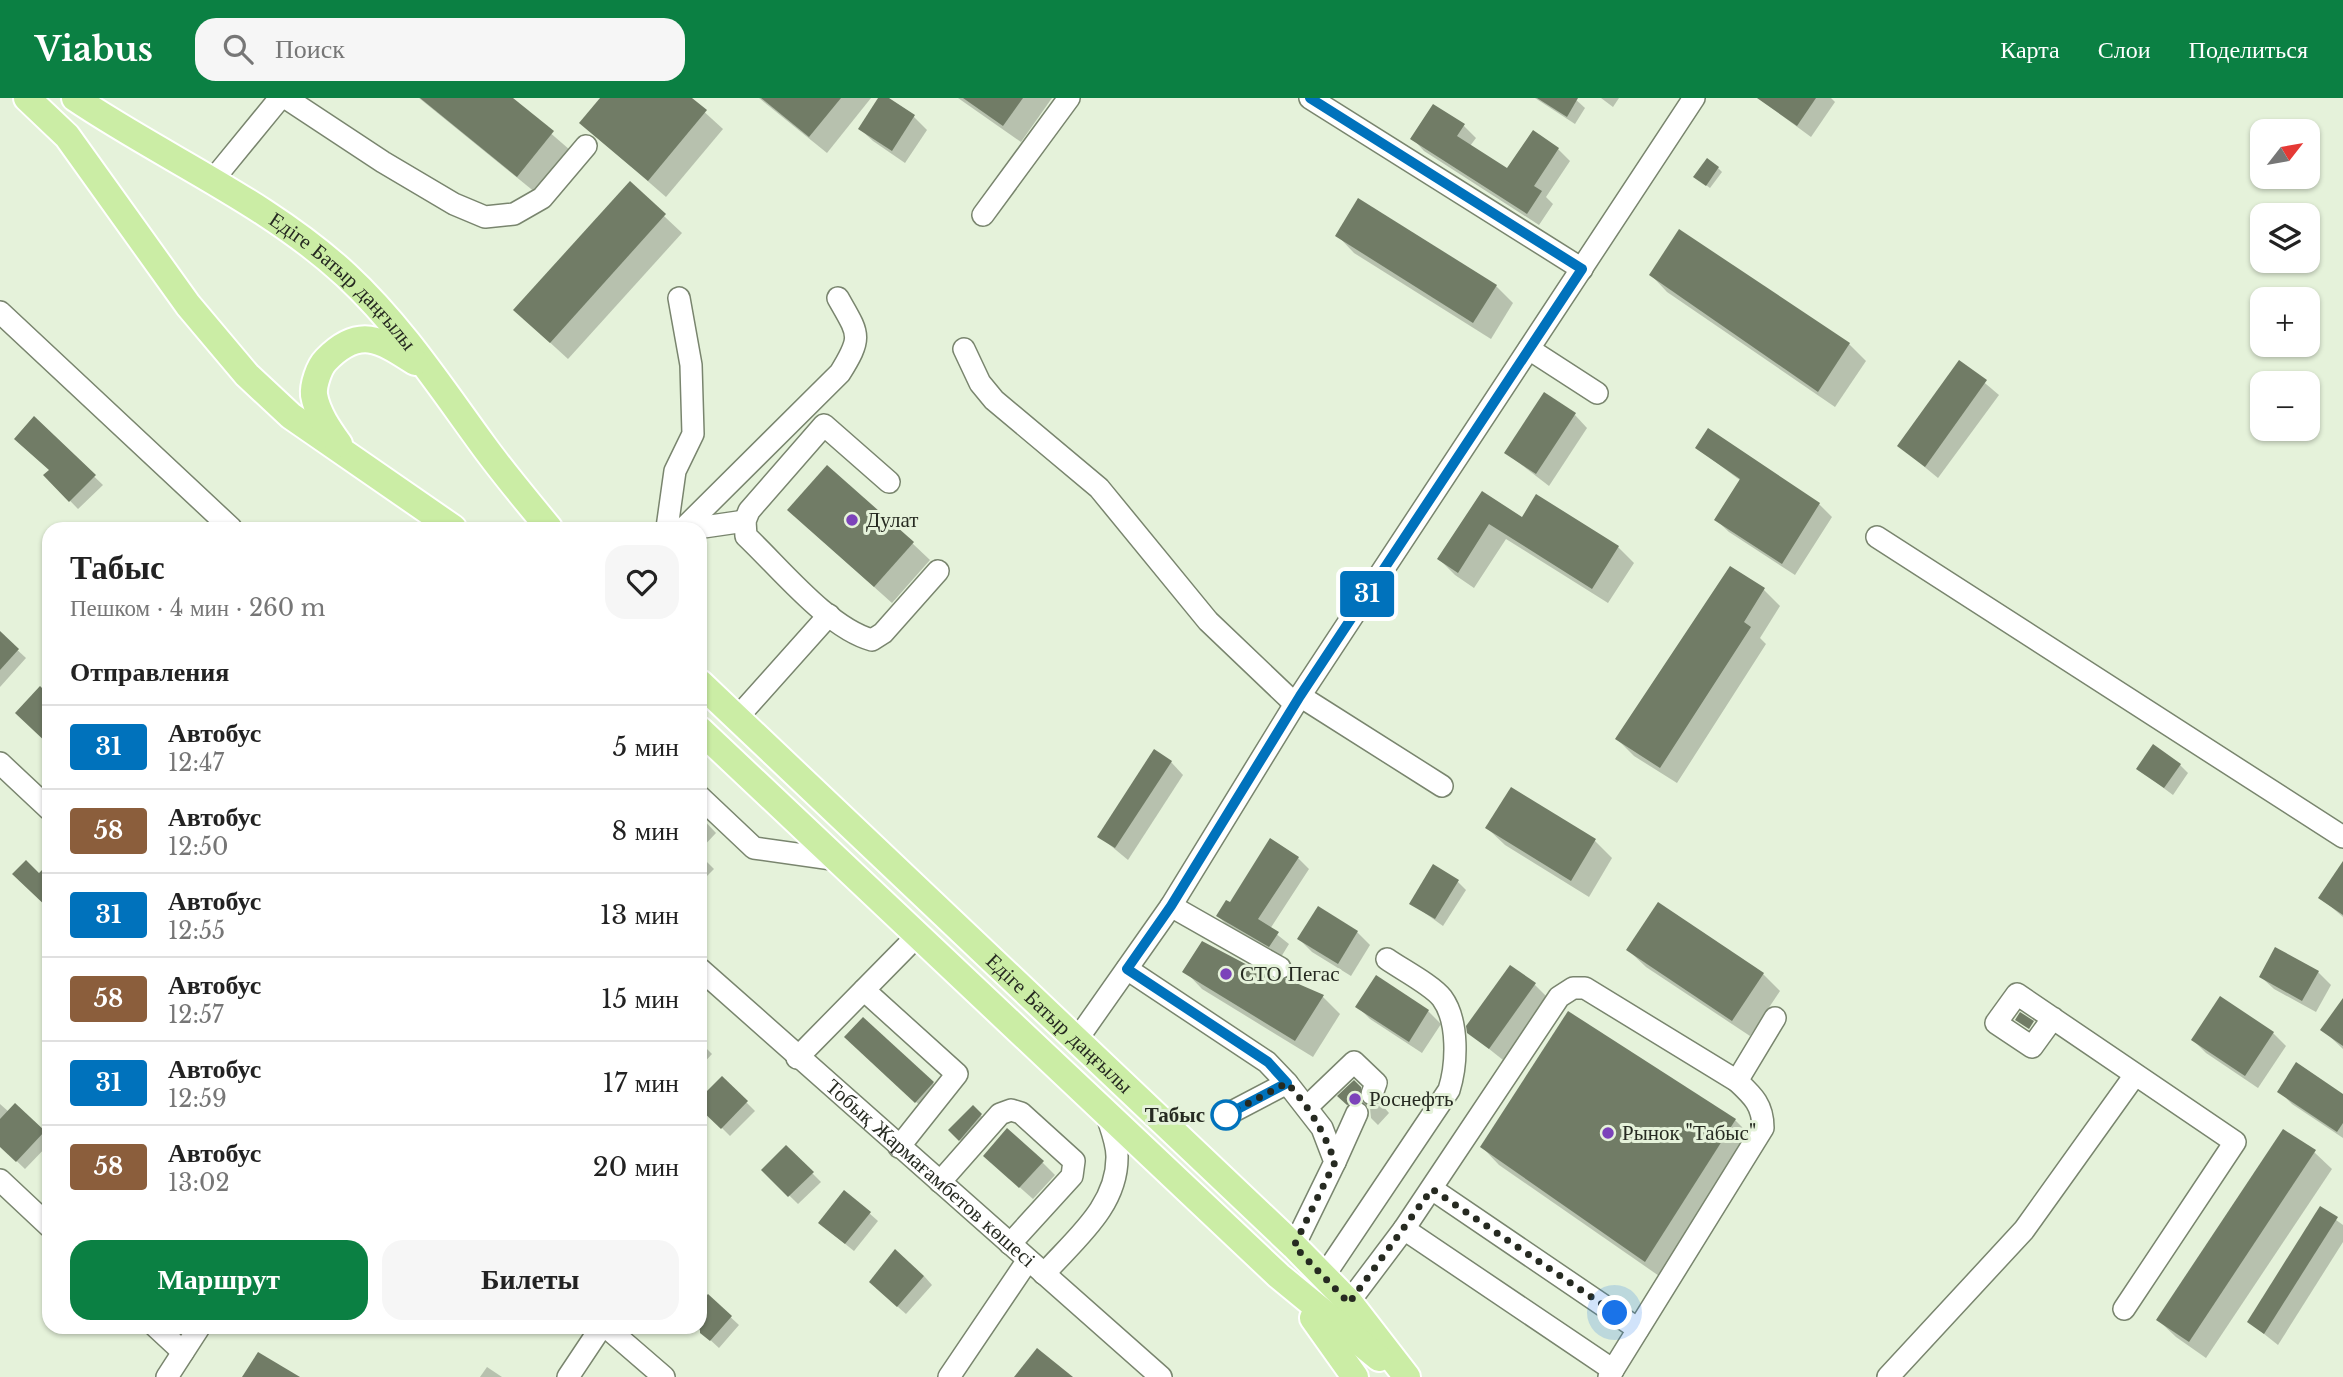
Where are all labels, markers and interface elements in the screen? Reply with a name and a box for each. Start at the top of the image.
search box [195,18,685,81]
text: Viabus [35,29,153,70]
icon: search [219,30,257,68]
text: Поиск [275,33,345,65]
text: Карта [2000,35,2060,64]
text: Слои [2098,35,2151,64]
text: Поделиться [2189,35,2308,64]
north arrow [2250,119,2320,189]
map controls [2250,119,2320,441]
button: layers [2250,203,2320,273]
street label: Едіге Батыр даңғылы [264,206,422,356]
button: + [2250,287,2320,357]
button: − [2250,371,2320,441]
place label: Дулат [866,507,918,533]
marker: Дулат [844,512,860,528]
button: heart [605,545,679,619]
text: Табыс [70,547,165,588]
line badge: 31 [1336,571,1398,617]
text: 31 [1354,579,1380,608]
text: Пешком · 4 мин · 260 m [70,594,326,622]
text: Отправления [70,656,229,688]
text: Автобус [168,717,261,749]
text: 5 мин [612,731,679,763]
text: 31 [96,732,121,761]
text: 12:47 [168,749,224,777]
text: Автобус [168,801,261,833]
text: 8 мин [612,815,679,847]
text: 58 [94,816,123,845]
text: 12:50 [168,833,228,861]
text: Автобус [168,885,261,917]
text: 13 мин [600,899,679,931]
text: 31 [96,900,121,929]
text: 12:55 [168,917,225,945]
street label: Едіге Батыр даңғылы [981,948,1138,1099]
place label: СТО Пегас [1240,961,1340,987]
marker: СТО Пегас [1218,966,1234,982]
text: Автобус [168,969,261,1001]
text: 15 мин [601,983,679,1015]
text: 58 [94,984,123,1013]
text: 12:57 [168,1001,224,1029]
text: Автобус [168,1053,261,1085]
text: 17 мин [603,1067,679,1099]
text: 31 [96,1068,121,1097]
street label: Тобық Жармағамбетов көшесі [820,1073,1041,1273]
text: 12:59 [168,1085,227,1113]
place label: Роснефть [1369,1086,1454,1112]
marker: Роснефть [1347,1091,1363,1107]
marker: Табыс [1211,1100,1241,1130]
place label: Табыс [1145,1102,1205,1128]
place label: Рынок "Табыс" [1622,1120,1756,1146]
marker: Рынок "Табыс" [1600,1125,1616,1141]
text: Автобус [168,1137,261,1169]
text: 20 мин [593,1151,679,1183]
text: 58 [94,1152,123,1181]
text: 13:02 [168,1169,230,1197]
button: Маршрут [70,1240,368,1320]
button: Билеты [382,1240,679,1320]
your location [1597,1295,1632,1330]

